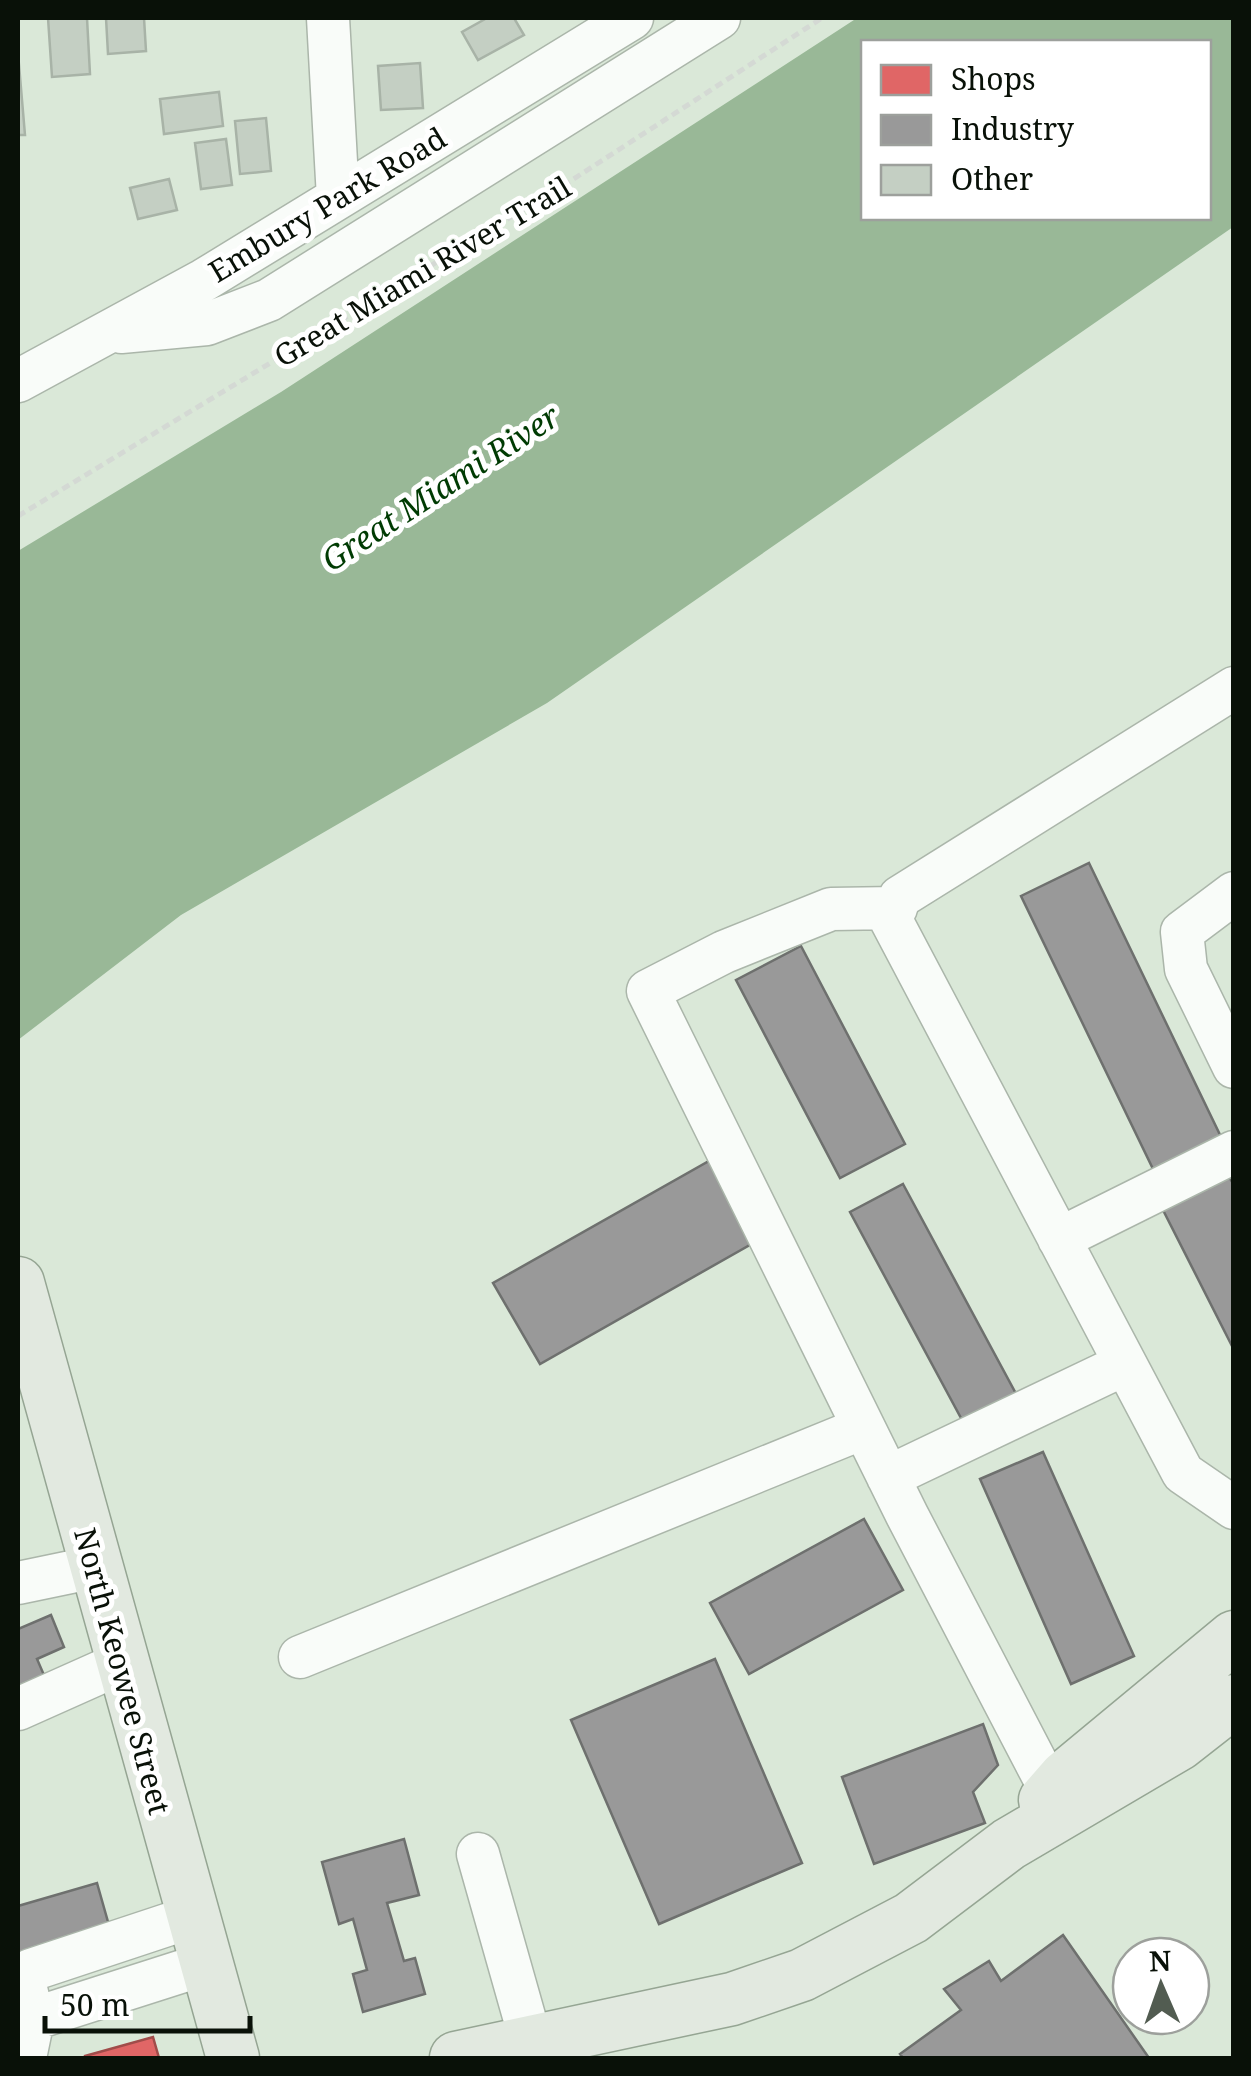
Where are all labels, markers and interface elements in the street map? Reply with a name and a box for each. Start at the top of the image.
legend [861,40,1211,220]
text: Shops [951,58,1036,99]
text: Industry [951,108,1074,149]
street label: Embury Park Road [201,117,453,291]
text: Other [951,158,1033,199]
street label: Great Miami River Trail [266,166,578,376]
water label: Great Miami River [313,393,568,580]
street label: North Keowee Street [65,1523,181,1819]
north arrow [1111,1936,1211,2036]
text: N [1148,1941,1172,1979]
scale bar [45,1971,250,2033]
text: 50 m [60,1984,130,2025]

